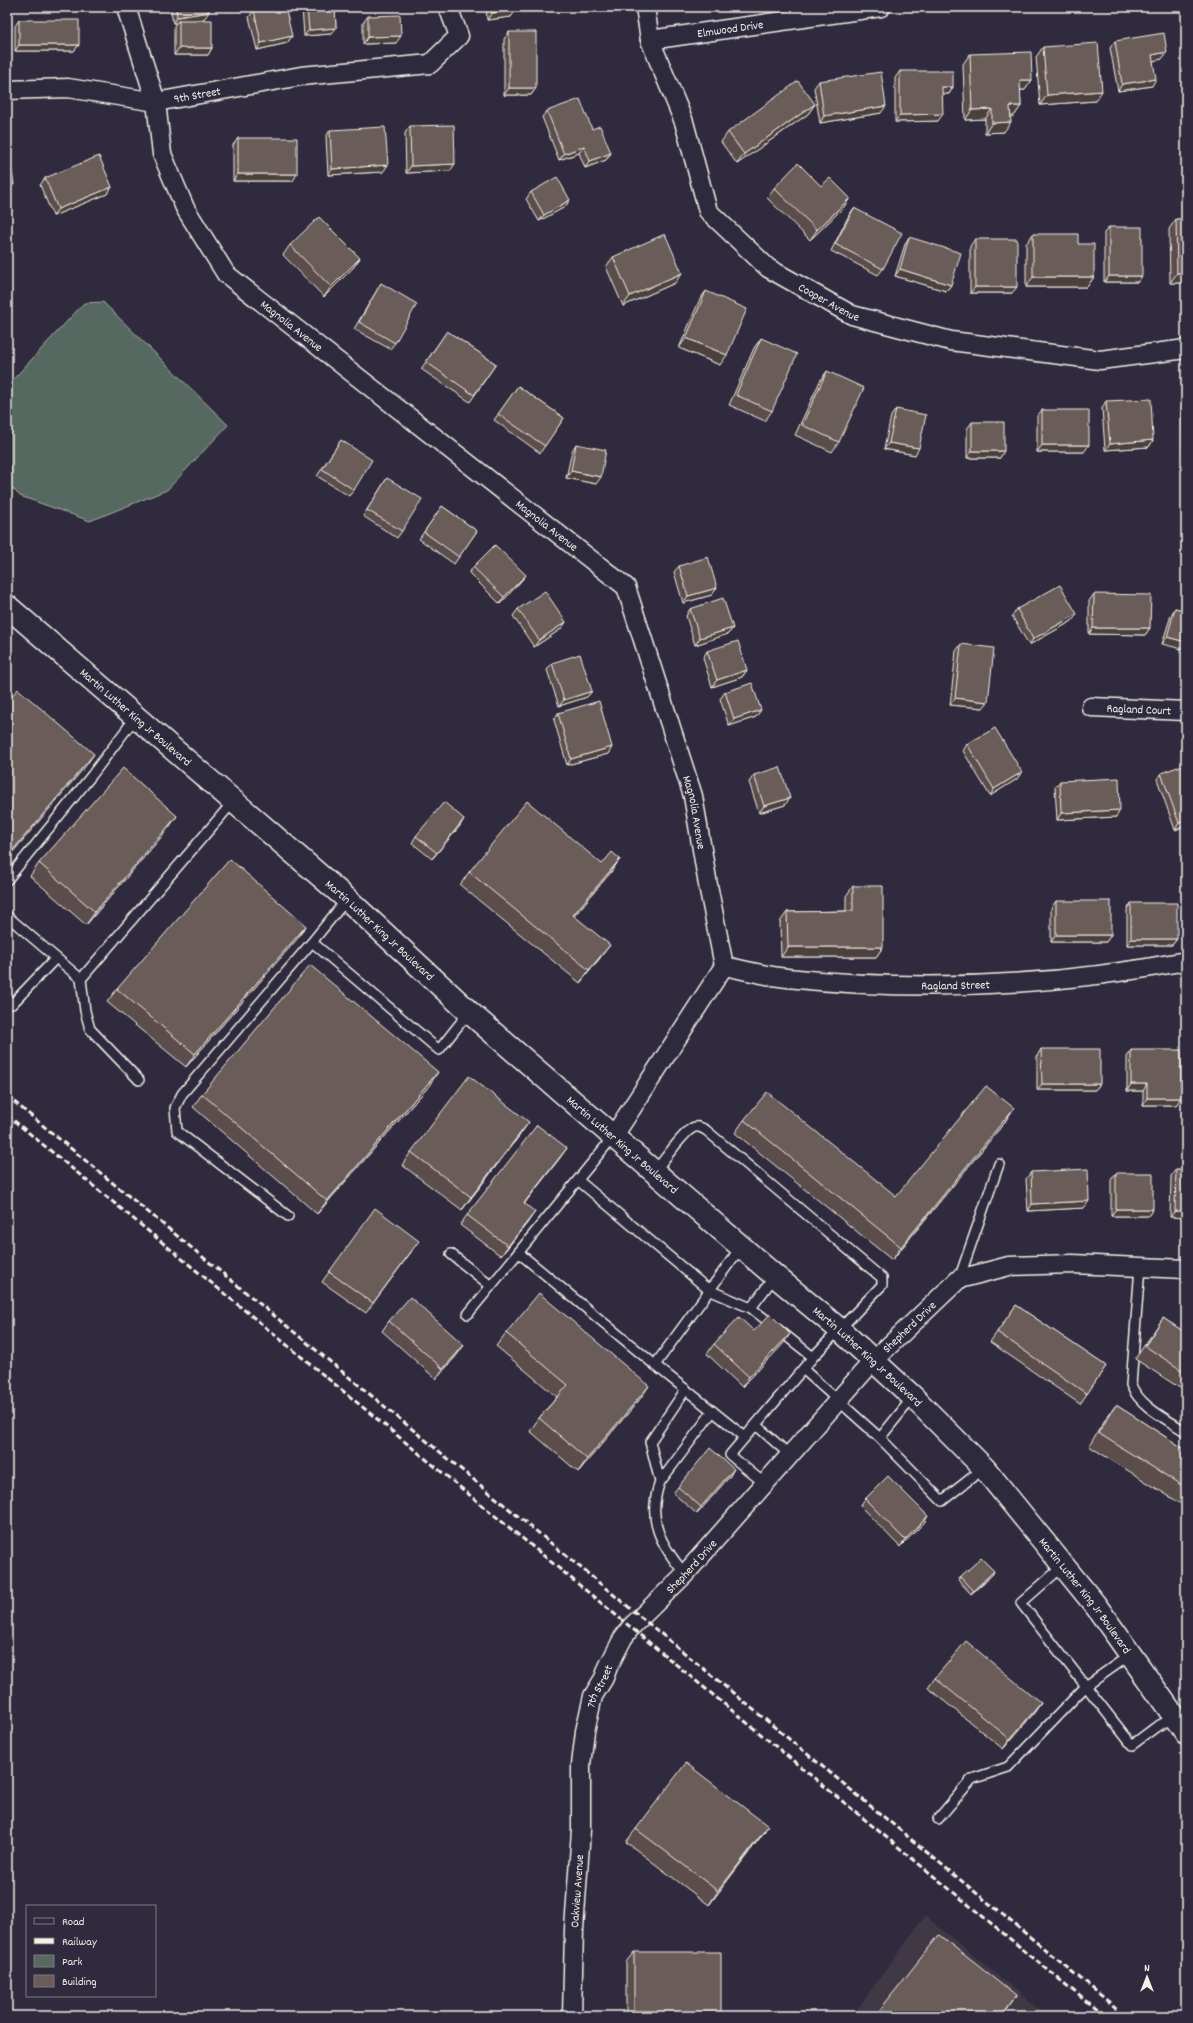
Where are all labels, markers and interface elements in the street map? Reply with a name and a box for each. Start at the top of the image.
street label: Elmwood Drive [696,17,765,43]
street label: 9th Street [173,83,223,109]
street label: Cooper Avenue [795,280,861,327]
street label: Magnolia Avenue [256,297,326,357]
street label: Magnolia Avenue [511,497,581,556]
street label: Martin Luther King Jr Boulevard [75,665,194,771]
street label: Ragland Court [1106,701,1172,720]
street label: Magnolia Avenue [677,774,709,851]
street label: Martin Luther King Jr Boulevard [321,877,437,985]
street label: Ragland Street [921,977,991,995]
street label: Martin Luther King Jr Boulevard [562,1093,681,1199]
street label: Shepherd Drive [879,1298,941,1357]
street label: Martin Luther King Jr Boulevard [808,1303,925,1411]
street label: Martin Luther King Jr Boulevard [1034,1535,1134,1658]
street label: Shepherd Drive [663,1536,722,1598]
street label: 7th Street [584,1662,618,1710]
street label: Oakview Avenue [567,1854,589,1928]
legend [26,1905,156,1997]
text: Road [62,1914,84,1931]
text: Railway [62,1934,98,1951]
text: Park [62,1954,83,1971]
north arrow [1127,1957,1167,1997]
text: N [1144,1961,1150,1977]
text: Building [62,1974,97,1991]

